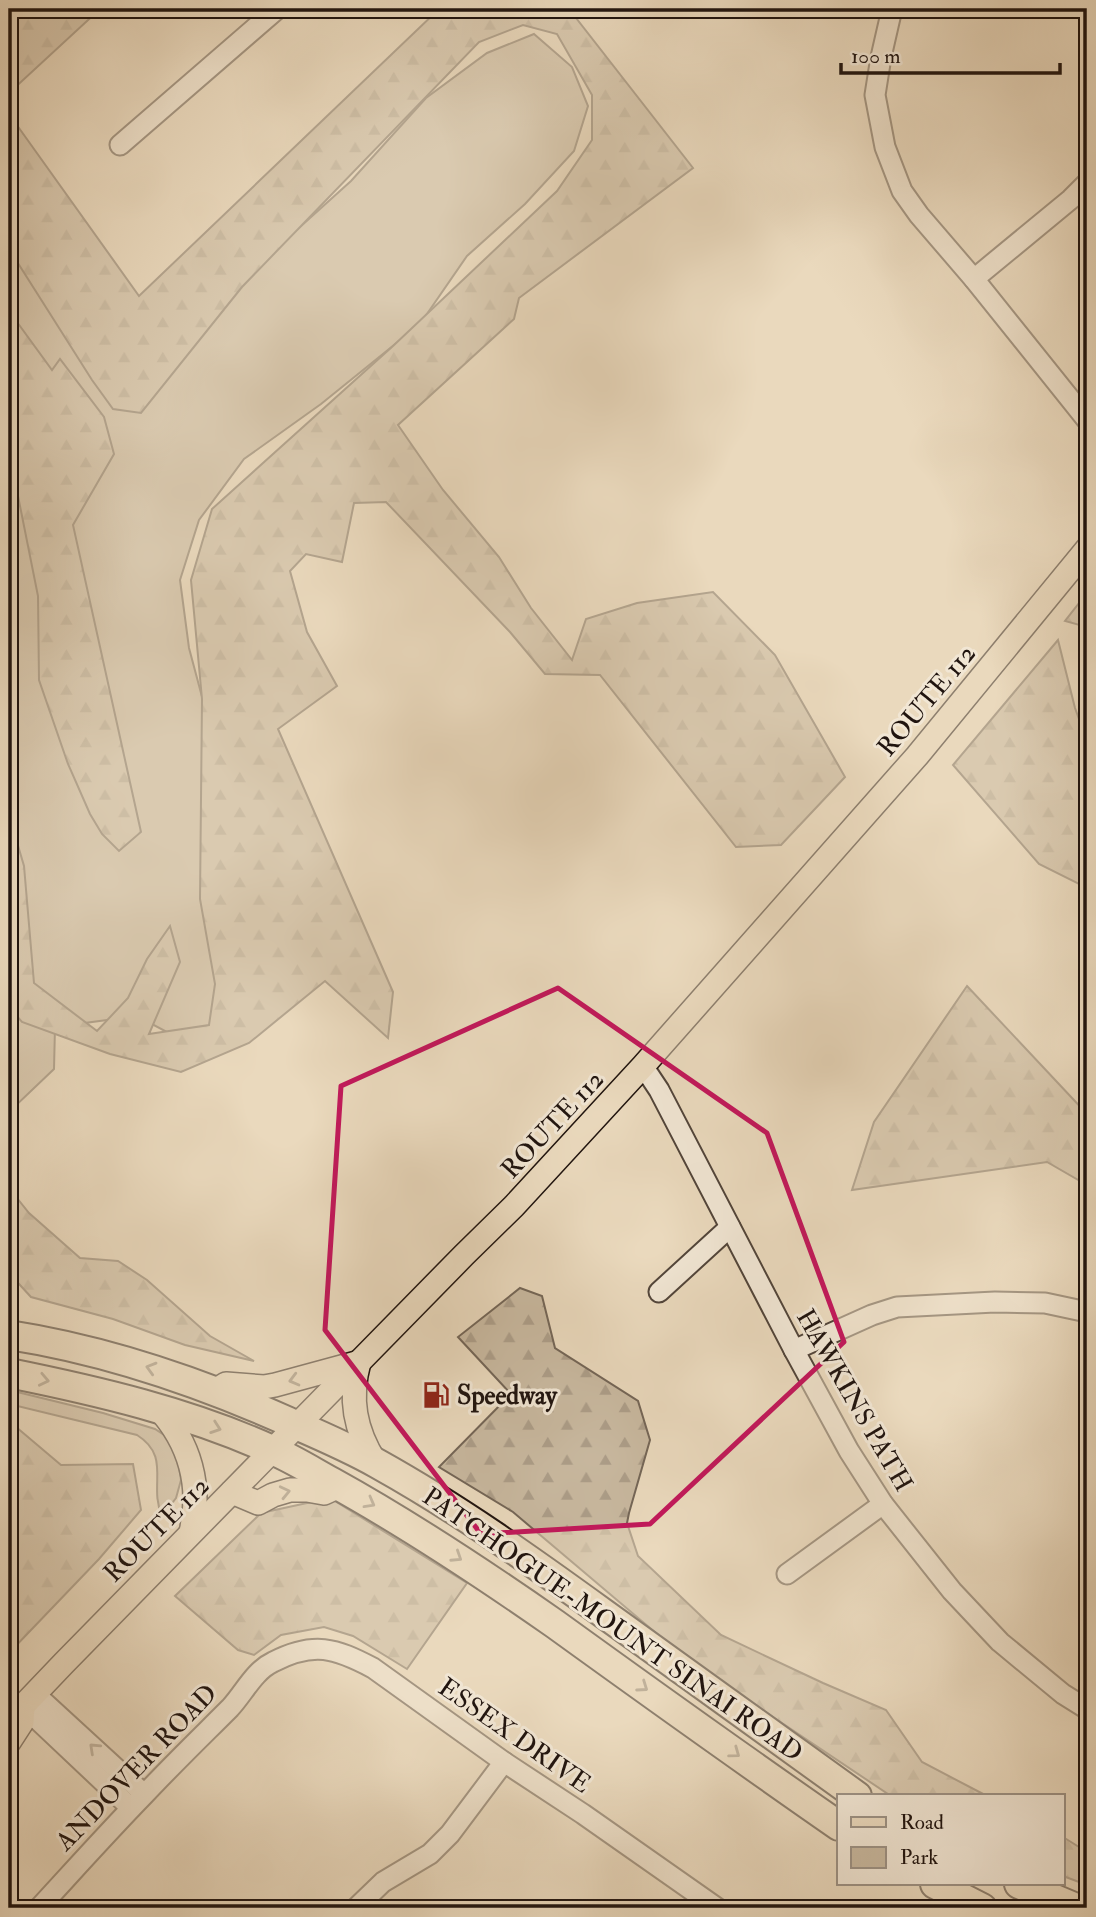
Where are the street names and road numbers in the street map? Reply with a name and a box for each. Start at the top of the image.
street label: ROUTE 112 [871,638,983,763]
street label: ROUTE 112 [495,1064,611,1185]
street label: HAWKINS PATH [789,1304,919,1497]
street label: ROUTE 112 [97,1470,216,1589]
street label: PATCHOGUE-MOUNT SINAI ROAD [416,1481,809,1769]
street label: ESSEX DRIVE [432,1671,597,1800]
street label: ANDOVER ROAD [48,1678,224,1858]

